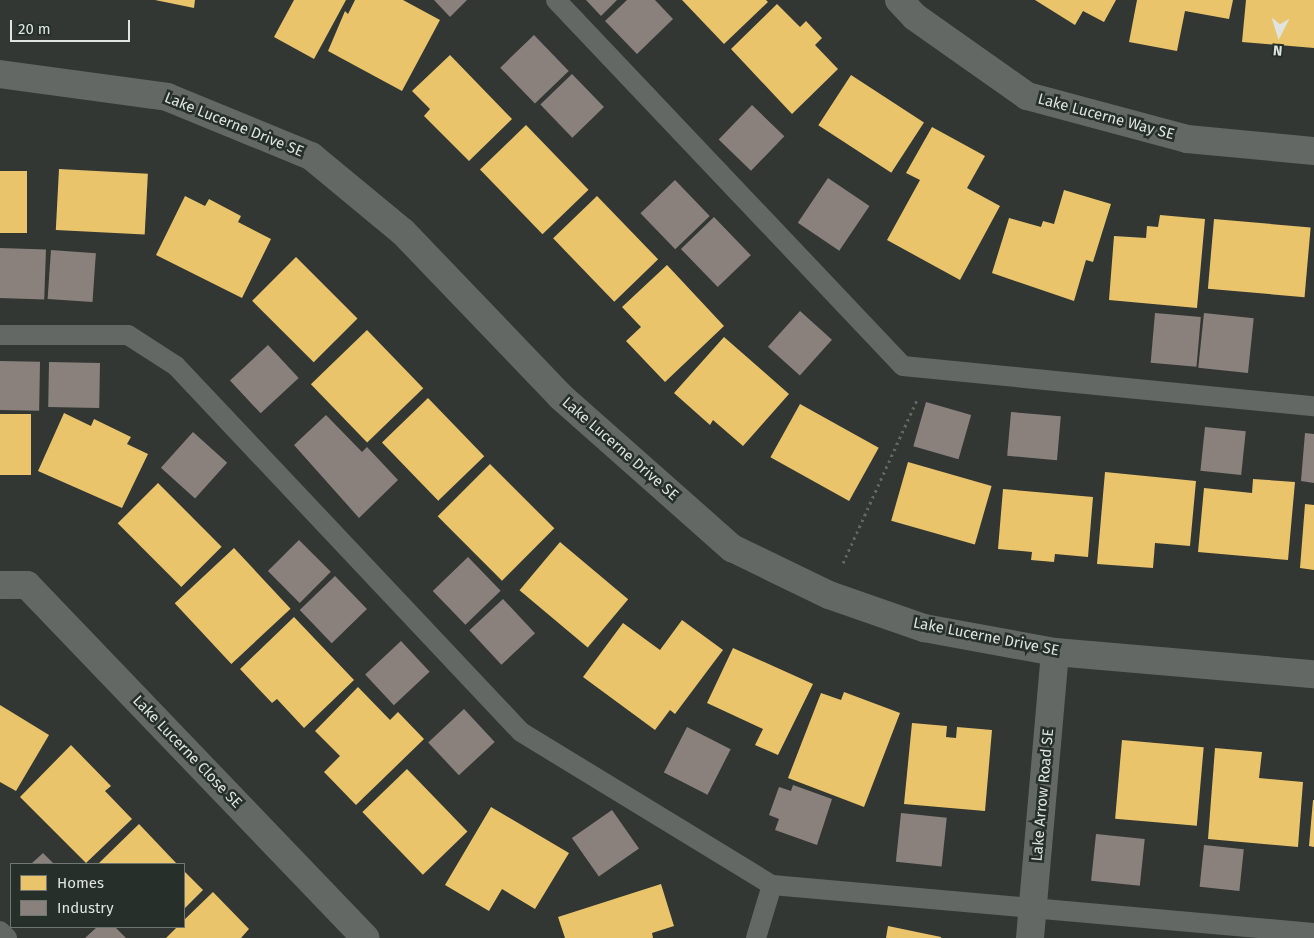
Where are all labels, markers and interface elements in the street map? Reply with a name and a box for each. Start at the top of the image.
scale bar [12,10,132,42]
north arrow [1254,10,1304,60]
text: 20 m [18,20,51,38]
text: N [1272,42,1283,59]
street label: Lake Lucerne Drive SE [162,89,306,161]
street label: Lake Lucerne Way SE [1036,90,1176,144]
street label: Lake Lucerne Drive SE [558,394,682,504]
street label: Lake Lucerne Drive SE [912,614,1060,660]
street label: Lake Lucerne Close SE [129,692,245,812]
street label: Lake Arrow Road SE [1028,728,1058,862]
legend [10,863,185,928]
text: Homes [57,874,104,892]
text: Industry [57,899,114,917]

